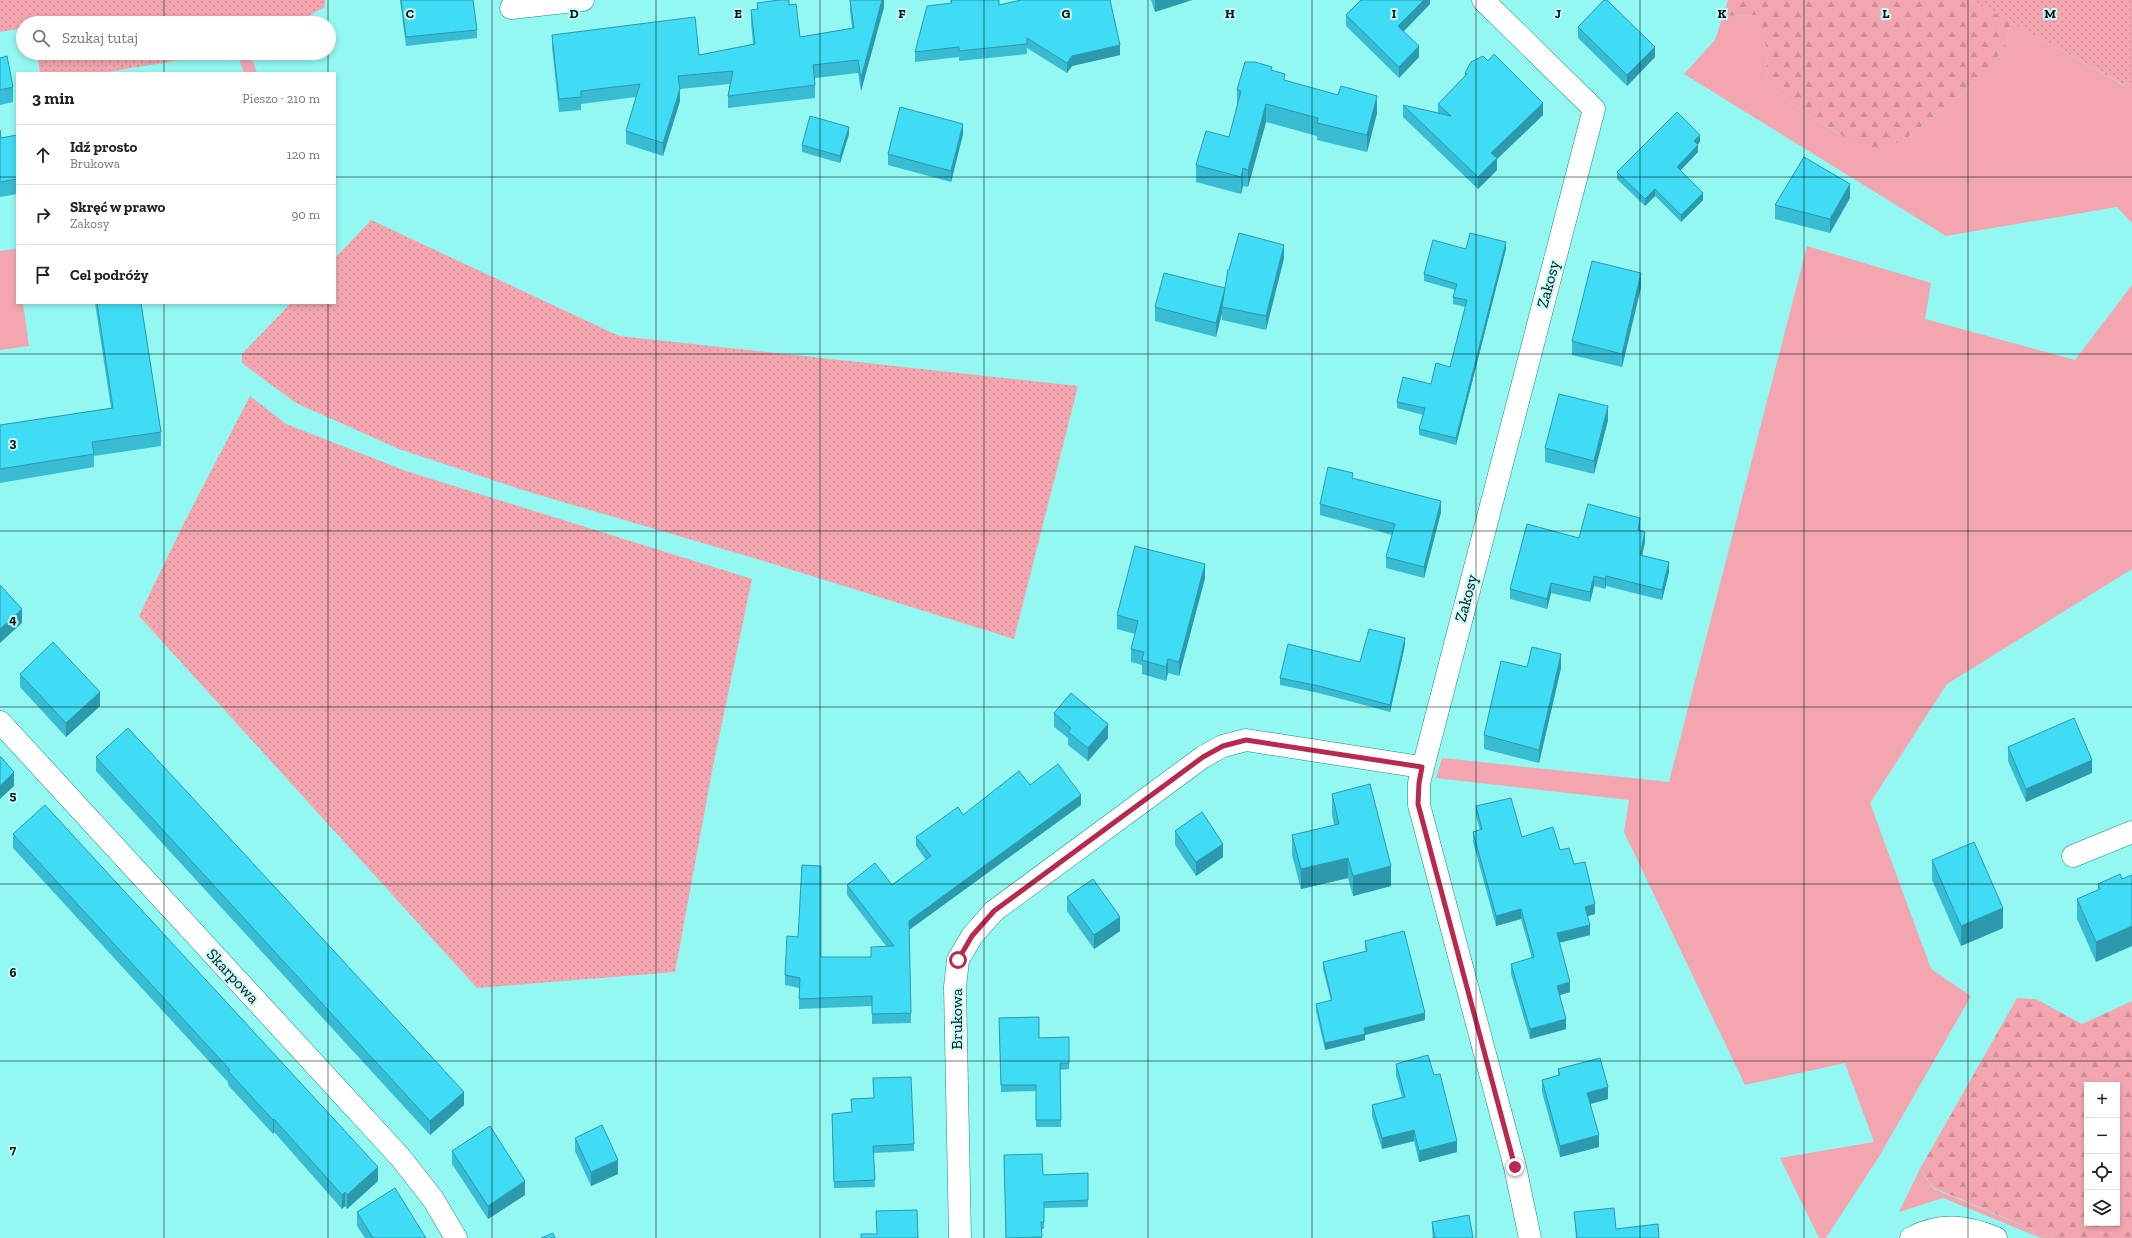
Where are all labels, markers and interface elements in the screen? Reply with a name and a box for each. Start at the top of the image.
text: C [406,6,414,21]
text: D [569,6,579,21]
text: E [734,6,742,21]
text: F [898,6,906,21]
text: G [1062,6,1071,21]
text: H [1225,6,1235,21]
text: I [1392,6,1397,21]
text: J [1555,6,1561,21]
text: K [1718,6,1727,21]
text: L [1882,6,1890,21]
text: M [2044,6,2056,21]
search box [16,16,336,60]
icon: search [30,27,52,49]
text: Szukaj tutaj [62,29,138,47]
text: 3 min [32,88,74,108]
text: Pieszo · 210 m [242,91,320,106]
text: Idź prosto [70,138,137,156]
icon: ahead [32,144,54,166]
text: 120 m [287,147,320,162]
text: Brukowa [70,156,120,171]
text: Skręć w prawo [70,198,165,216]
icon: right [32,204,54,226]
text: 90 m [291,207,320,222]
text: Zakosy [70,216,109,231]
street label: Zakosy [1533,257,1564,310]
icon: arrive [32,264,54,286]
text: Cel podróży [70,266,148,284]
text: 3 [10,435,17,450]
street label: Zakosy [1451,571,1482,624]
text: 4 [9,612,17,627]
text: 5 [10,788,17,803]
street label: Skarpowa [203,945,263,1008]
route start [949,951,967,969]
text: 6 [10,965,17,980]
street label: Brukowa [947,988,966,1050]
map controls [2084,1082,2120,1226]
button: + [2084,1082,2120,1118]
button: − [2084,1118,2120,1154]
text: 7 [10,1142,17,1157]
button: locate [2084,1154,2120,1190]
route end [1506,1158,1524,1176]
button: layers [2084,1190,2120,1226]

